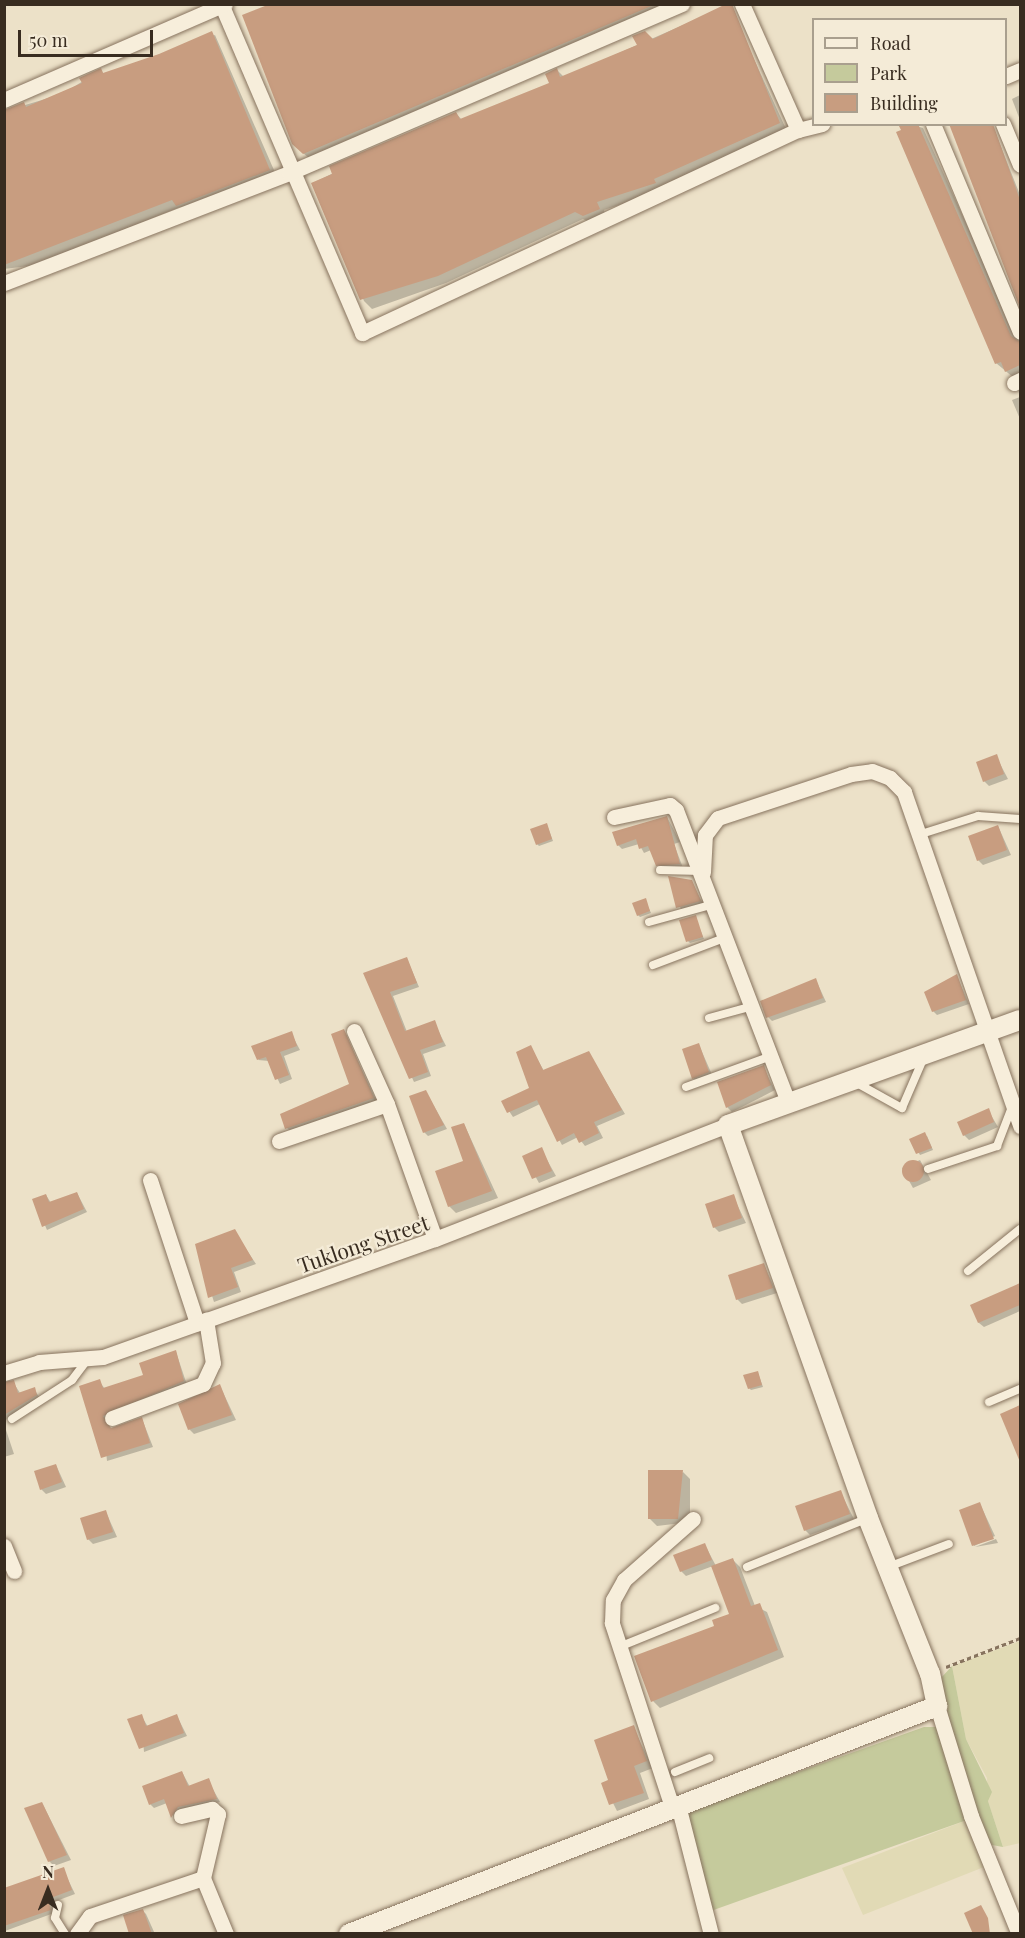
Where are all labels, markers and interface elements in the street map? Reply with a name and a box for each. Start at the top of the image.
scale bar [21,18,156,56]
legend [812,18,1007,126]
text: 50 m [29,28,68,52]
text: Road [870,31,911,55]
text: Park [870,61,907,85]
text: Building [870,91,938,115]
street label: Tuklong Street [294,1209,432,1277]
north arrow [18,1860,78,1920]
text: N [42,1861,54,1882]

